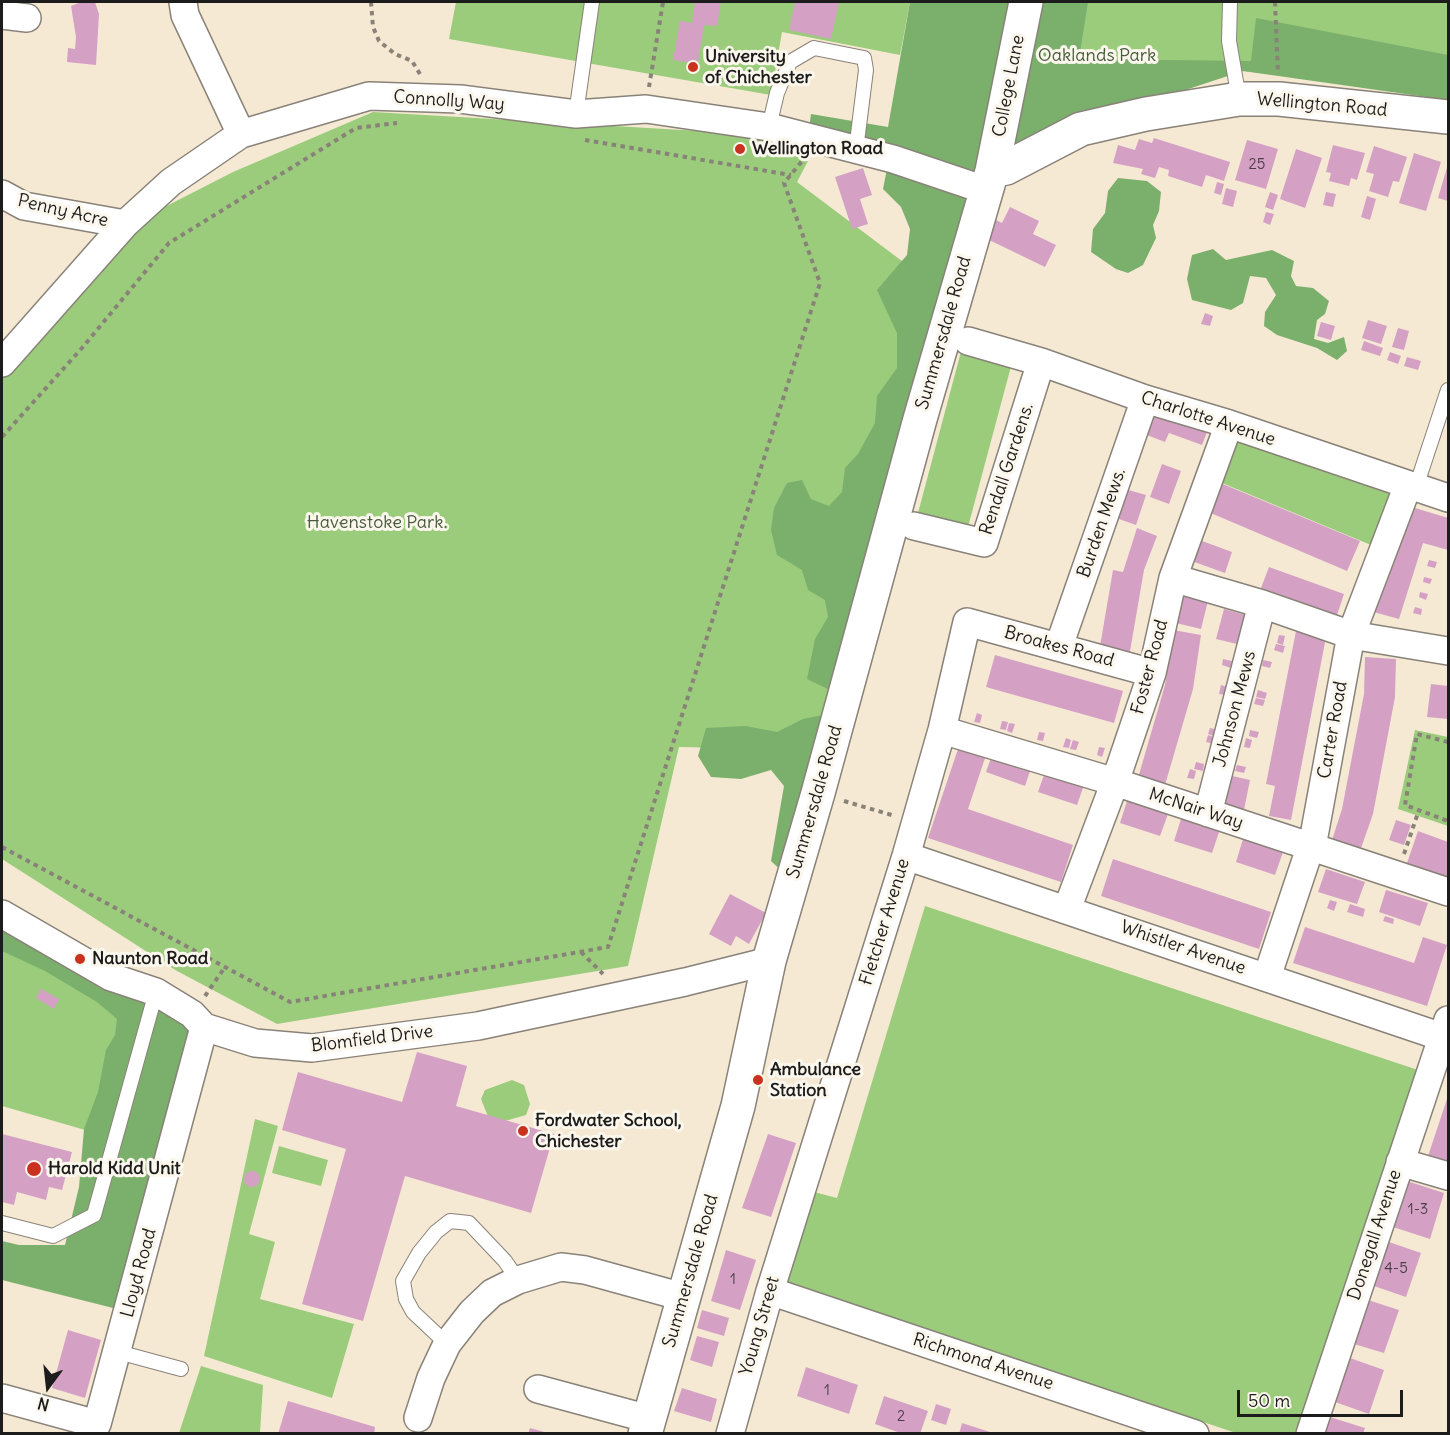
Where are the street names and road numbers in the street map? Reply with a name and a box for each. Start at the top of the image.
street label: College Lane [989,33,1029,139]
street label: Connolly Way [393,86,505,116]
street label: Wellington Road [1256,89,1388,121]
street label: Penny Acre [16,190,110,232]
street label: Summersdale Road [912,254,976,412]
street label: Charlotte Avenue [1138,387,1278,451]
street label: Rendall Gardens. [976,400,1038,538]
street label: Burden Mews. [1073,465,1131,581]
street label: Foster Road [1127,617,1173,717]
street label: Broakes Road [1002,622,1116,672]
street label: Johnson Mews [1209,648,1261,770]
street label: Carter Road [1314,680,1352,780]
street label: Summersdale Road [783,723,847,881]
street label: McNair Way [1146,784,1246,834]
street label: Fletcher Avenue [855,856,915,988]
street label: Whistler Avenue [1118,917,1248,979]
street label: Blomfield Drive [310,1021,434,1057]
street label: Donegall Avenue [1344,1167,1406,1303]
street label: Summersdale Road [659,1192,723,1350]
street label: Lloyd Road [117,1226,161,1320]
street label: Young Street [736,1274,784,1378]
street label: Richmond Avenue [910,1329,1056,1395]

